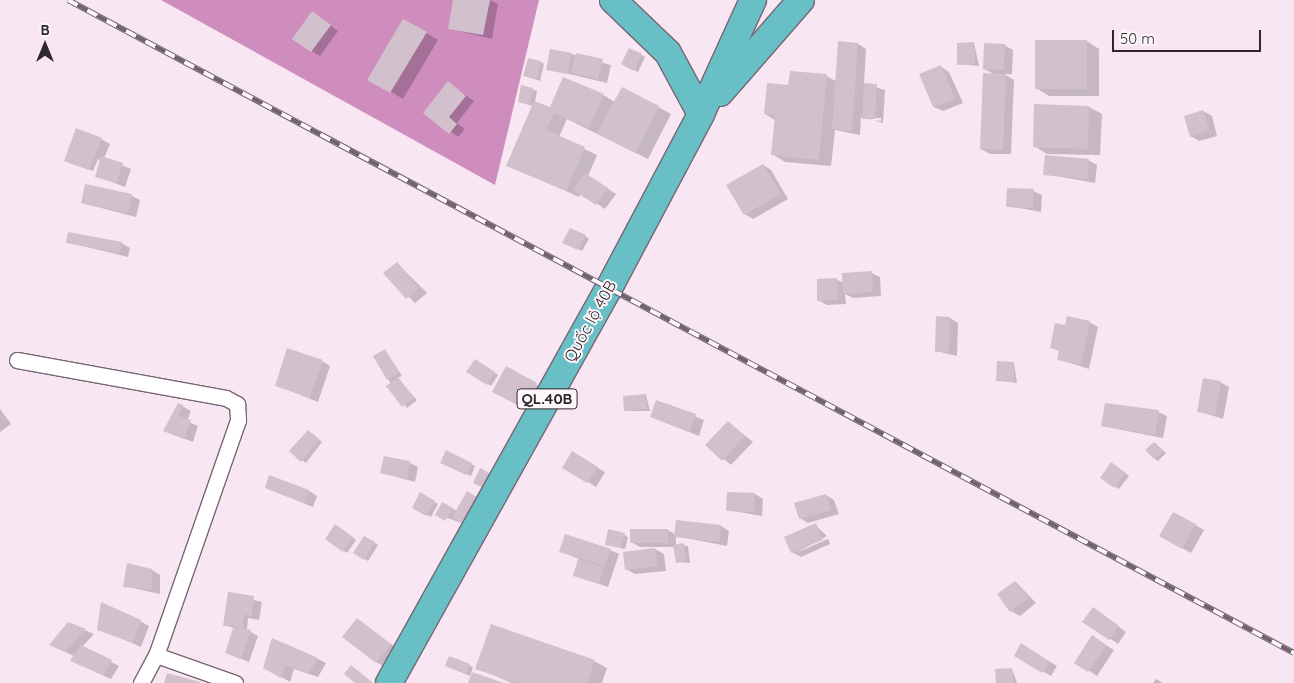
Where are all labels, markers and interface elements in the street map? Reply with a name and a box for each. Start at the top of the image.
north arrow [20,20,70,70]
scale bar [1114,20,1263,52]
text: B [40,21,50,39]
text: 50 m [1120,29,1155,48]
street label: Quốc lộ 40B [560,277,620,365]
road number: QL.40B [516,386,578,412]

